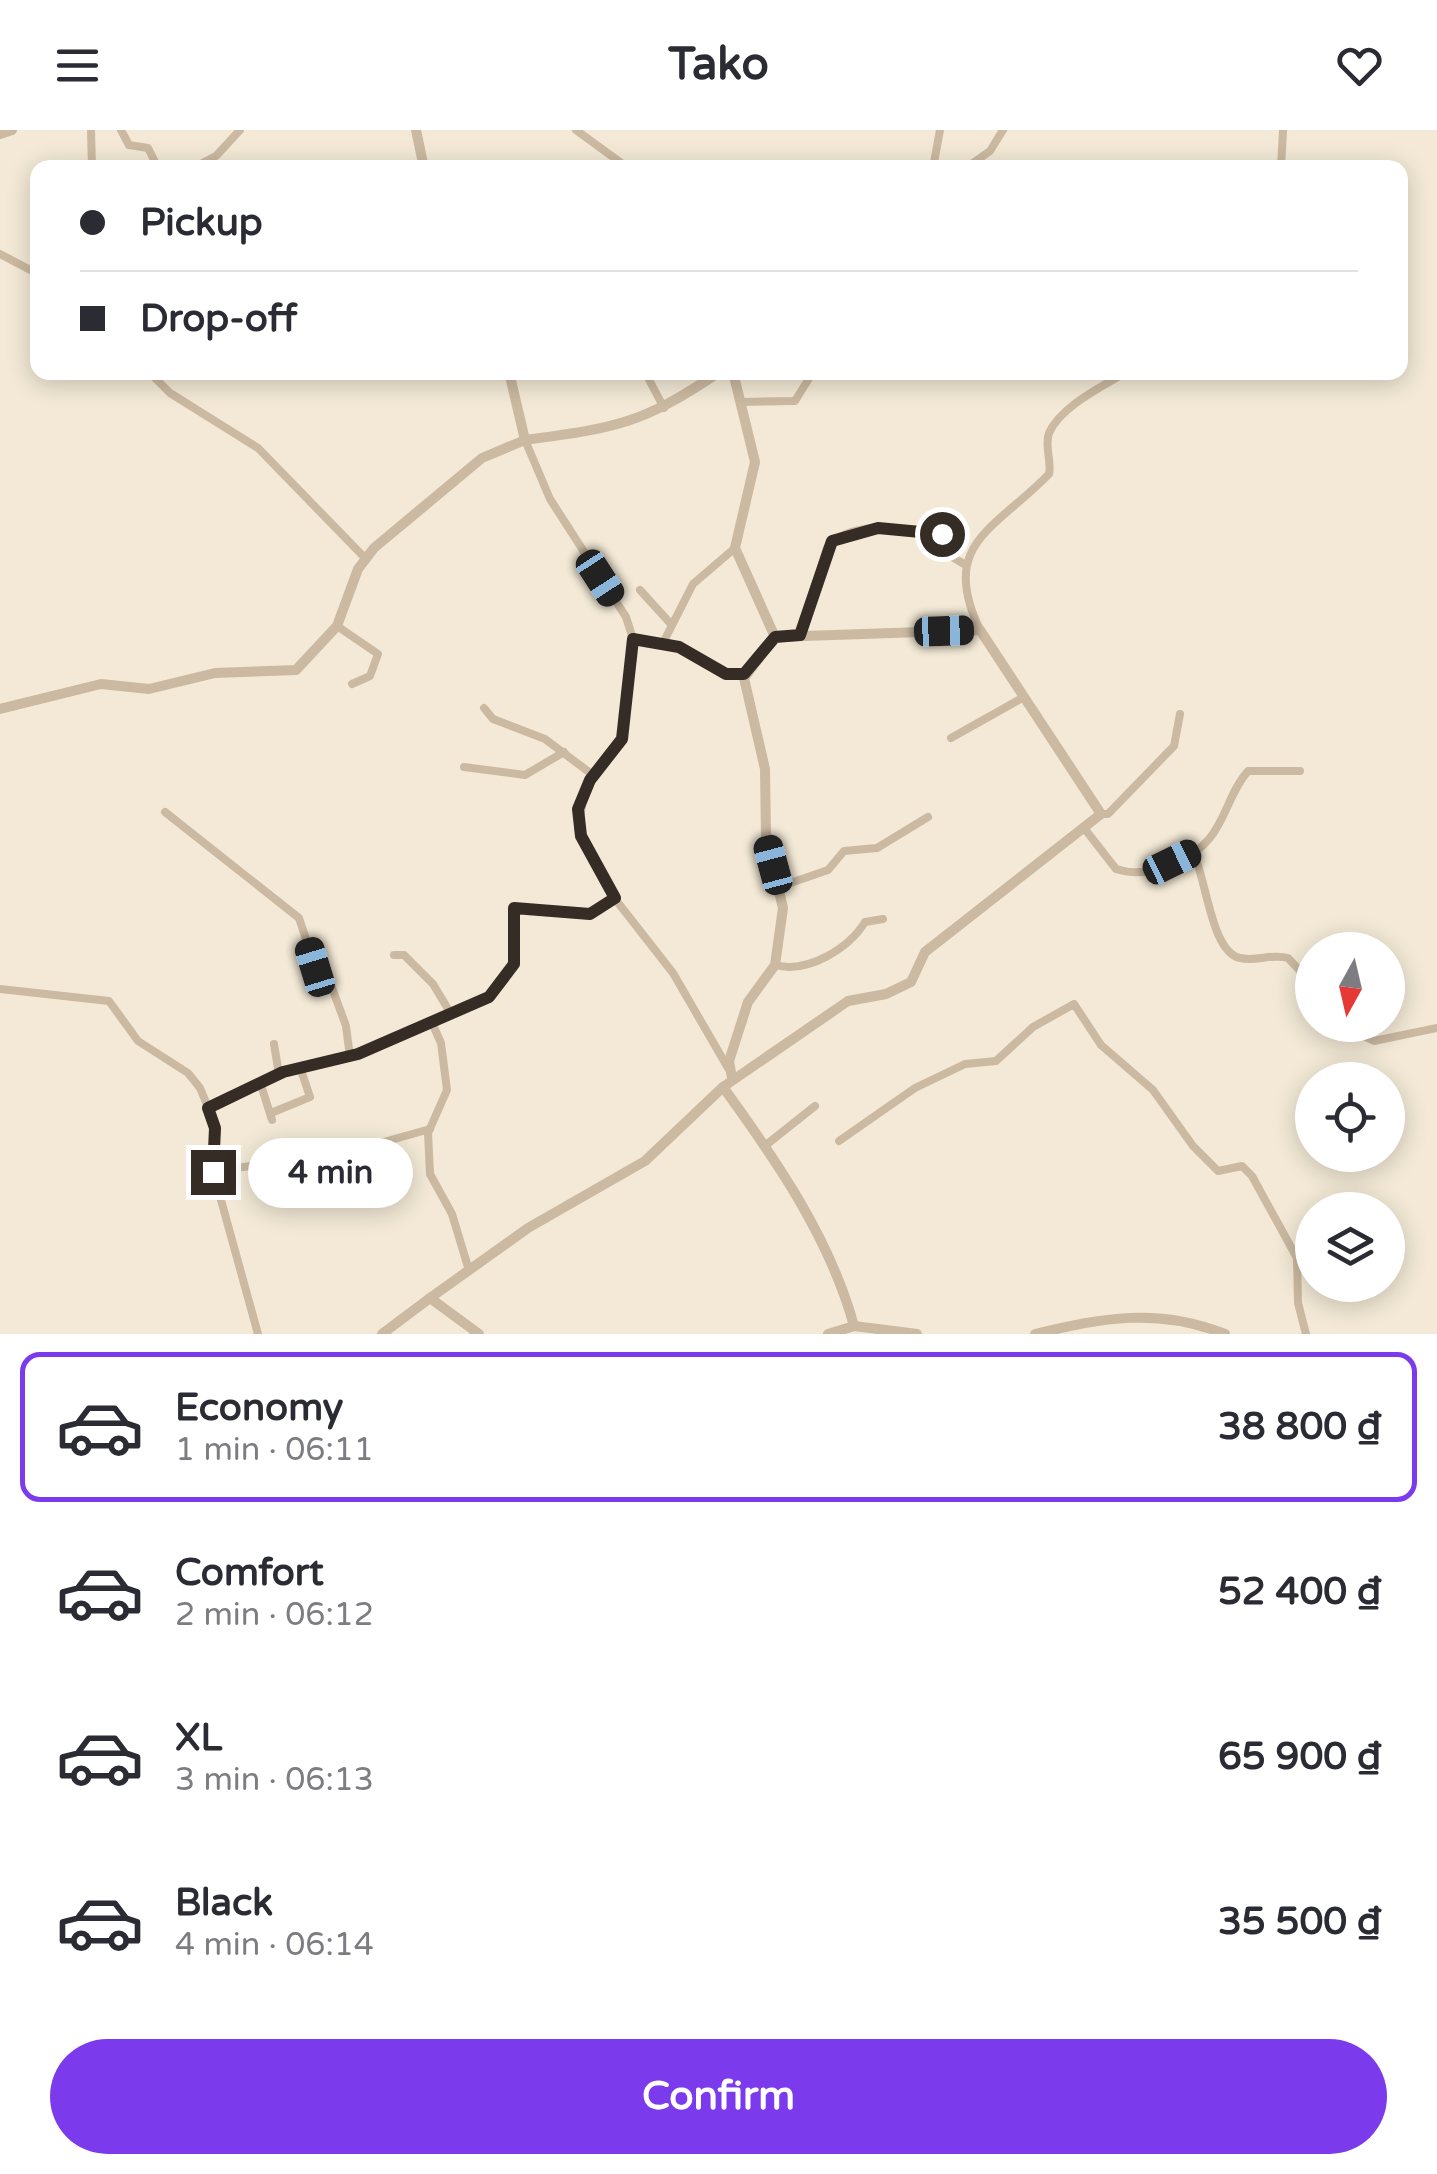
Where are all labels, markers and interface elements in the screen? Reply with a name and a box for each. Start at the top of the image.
icon: menu [50,38,105,93]
text: Tako [668,38,769,92]
icon: heart [1332,38,1387,93]
text: Pickup [140,200,263,246]
text: Drop-off [140,296,297,342]
route start [920,512,965,557]
car [571,545,629,611]
car [913,615,975,647]
car [751,832,795,898]
car [1138,835,1206,889]
north arrow [1295,932,1405,1042]
map controls [1295,932,1405,1302]
car [292,934,338,1000]
button: locate [1295,1062,1405,1172]
callout: 4 min [248,1137,413,1207]
route end [191,1150,236,1195]
text: 4 min [288,1154,373,1192]
button: layers [1295,1192,1405,1302]
icon: car [55,1382,145,1472]
text: Economy [175,1385,343,1431]
text: 38 800 ₫ [1218,1404,1382,1450]
text: 1 min · 06:11 [175,1431,374,1469]
icon: car [55,1547,145,1637]
text: Comfort [175,1550,324,1596]
text: 52 400 ₫ [1218,1569,1382,1615]
text: 2 min · 06:12 [175,1596,374,1634]
icon: car [55,1712,145,1802]
text: XL [175,1715,222,1761]
text: 65 900 ₫ [1218,1734,1382,1780]
text: 3 min · 06:13 [175,1761,374,1799]
icon: car [55,1877,145,1967]
text: Black [175,1880,273,1926]
text: 35 500 ₫ [1218,1899,1382,1945]
text: 4 min · 06:14 [175,1926,374,1964]
button: Confirm [50,2039,1387,2154]

